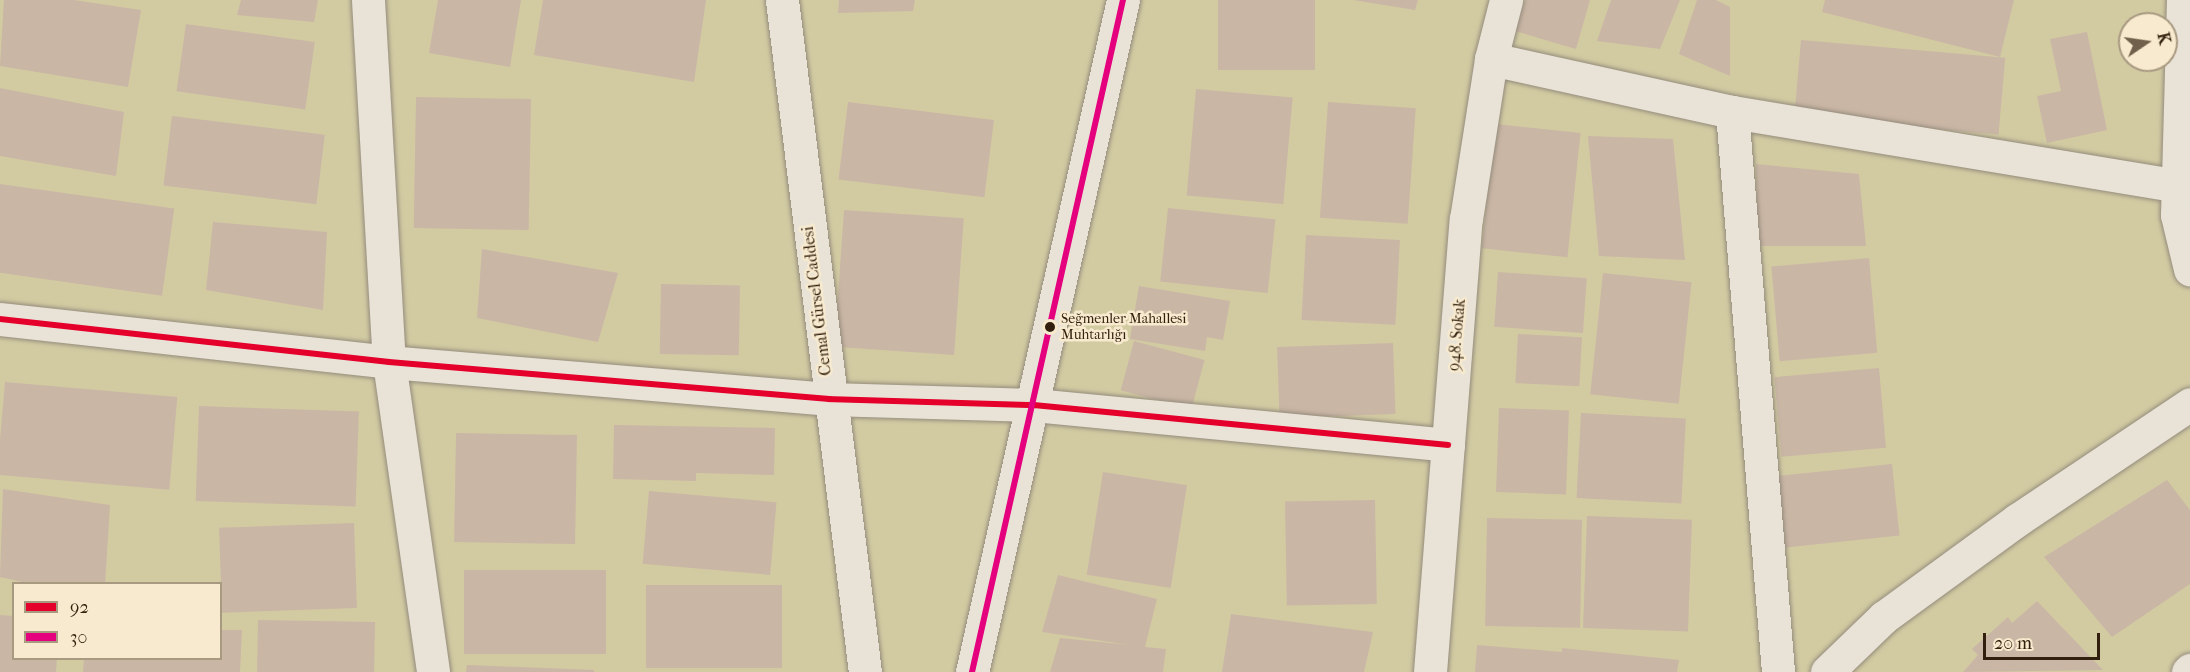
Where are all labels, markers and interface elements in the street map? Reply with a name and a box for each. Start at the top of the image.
north arrow [2118,12,2178,72]
text: K [2154,30,2175,46]
street label: Cemal Gürsel Caddesi [798,225,836,377]
street label: 948. Sokak [1444,298,1470,372]
place label: Seğmenler Mahallesi Muhtarlığı [1061,311,1186,344]
marker: Seğmenler Mahallesi Muhtarlığı [1044,321,1056,333]
legend [12,582,222,660]
text: 92 [70,597,89,618]
scale bar [1986,621,2103,659]
text: 30 [70,627,87,648]
text: 20 m [1994,633,2032,654]

